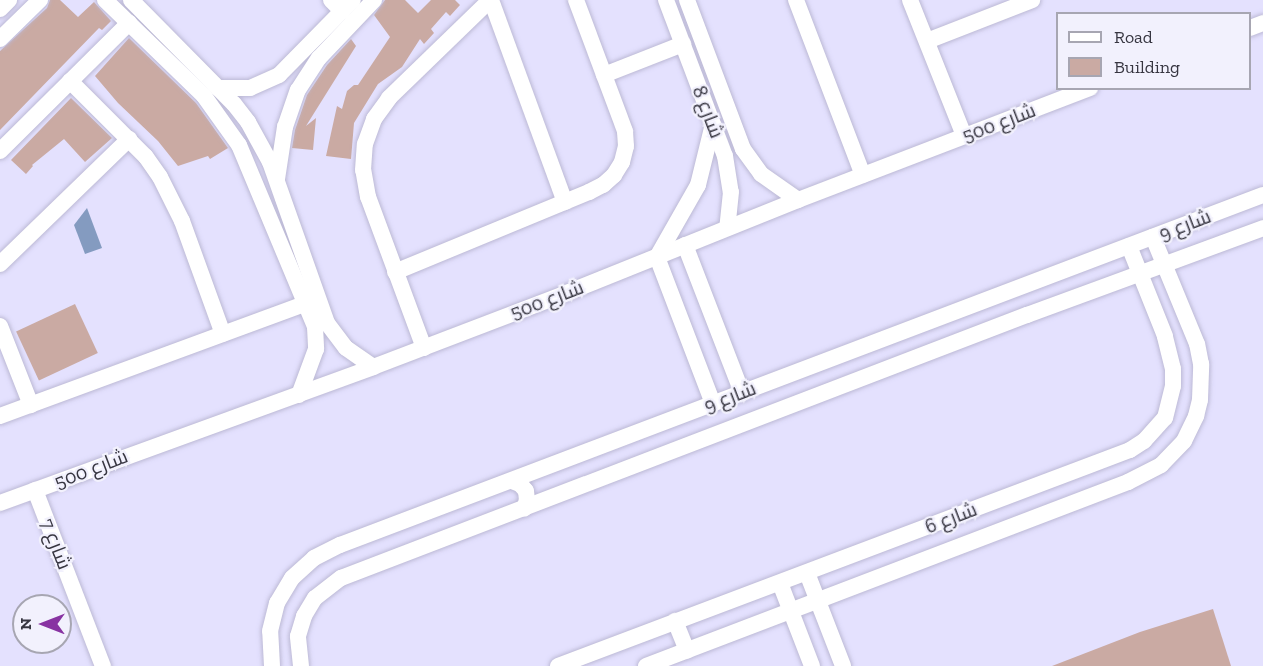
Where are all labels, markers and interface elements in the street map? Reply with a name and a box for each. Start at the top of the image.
legend [1056,12,1251,90]
text: Road [1114,26,1153,48]
text: Building [1114,56,1180,78]
street label: شارع 8 [687,82,729,142]
street label: شارع 500 [959,98,1039,148]
street label: شارع 9 [1156,204,1214,246]
street label: شارع 500 [507,275,587,325]
street label: شارع 9 [701,376,759,418]
street label: شارع 500 [51,444,131,494]
street label: شارع 6 [922,497,980,539]
street label: شارع 7 [35,515,77,573]
north arrow [12,594,72,654]
text: N [16,618,35,630]

